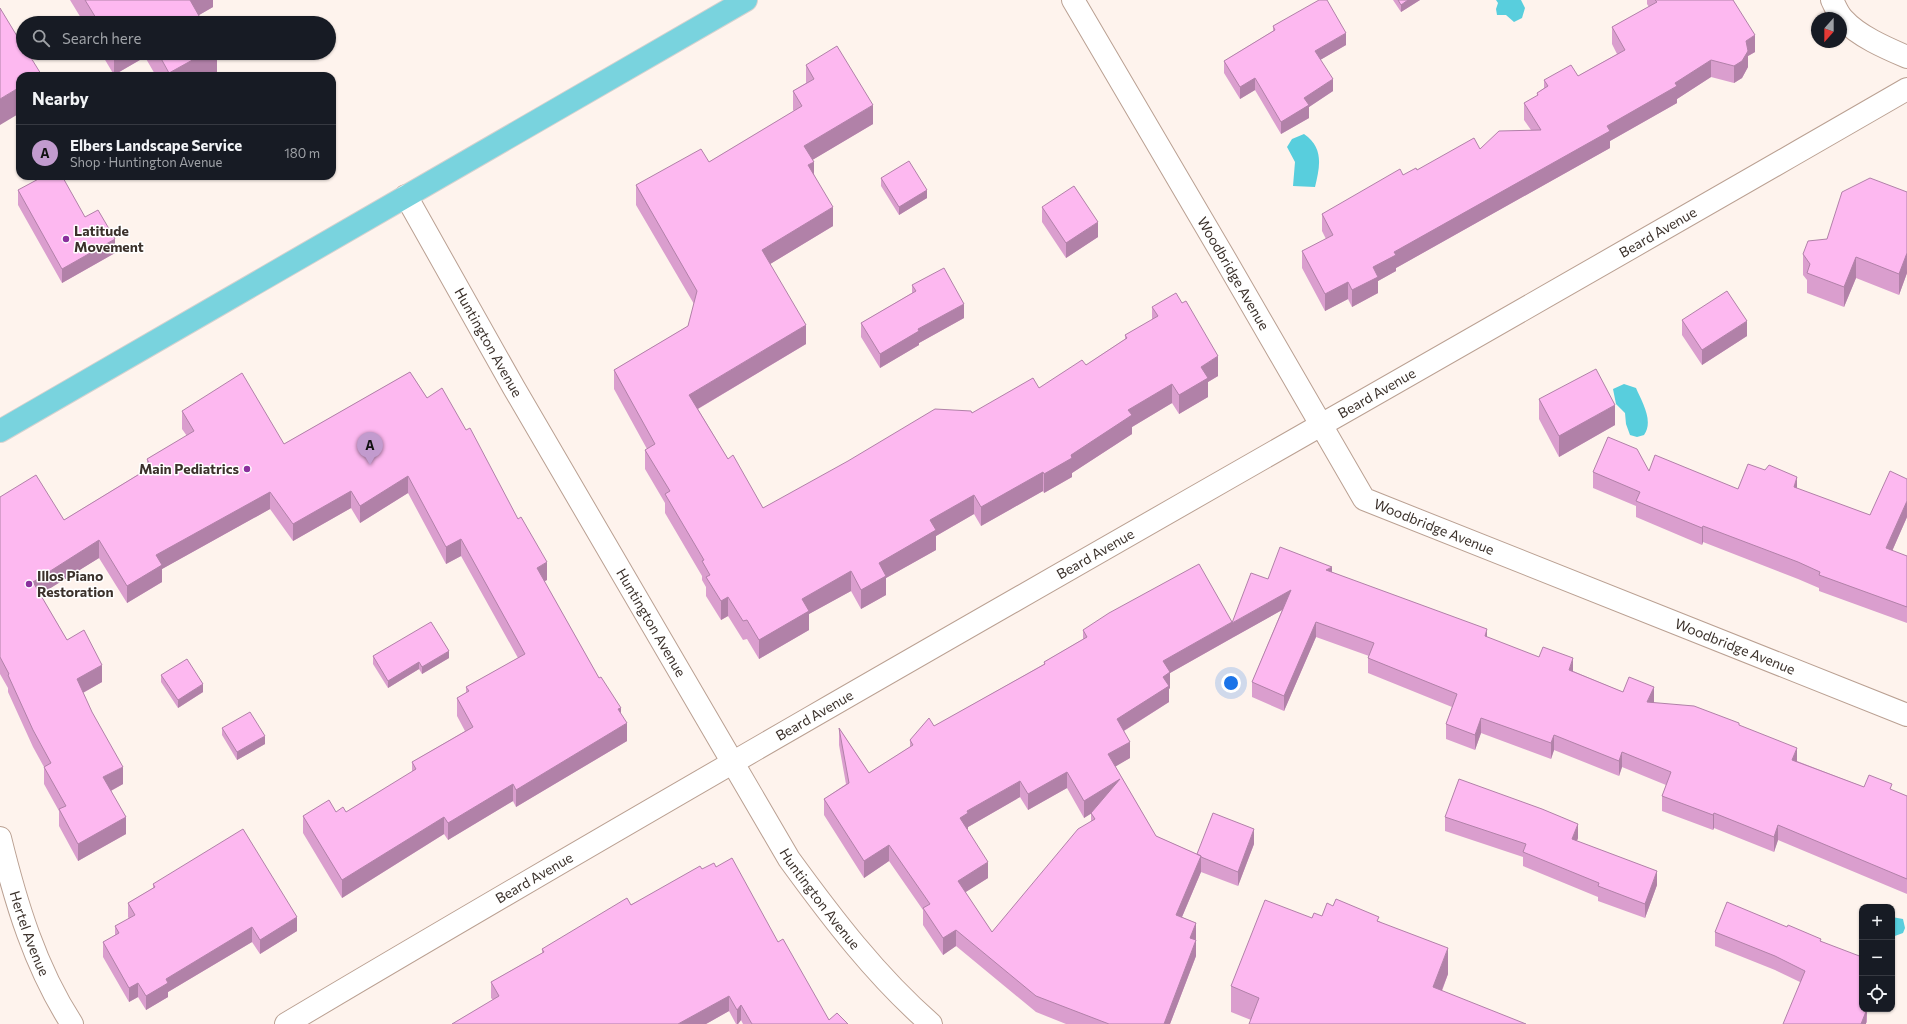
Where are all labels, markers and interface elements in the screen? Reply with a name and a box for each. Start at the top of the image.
north arrow [1811,12,1847,48]
search box [16,16,336,60]
icon: search [30,27,52,49]
text: Search here [62,29,141,47]
text: Nearby [32,88,89,109]
text: Elbers Landscape Service [70,136,242,154]
text: A [40,145,50,161]
text: 180 m [284,145,320,161]
text: Shop · Huntington Avenue [70,154,222,170]
street label: Beard Avenue [1616,203,1700,261]
street label: Woodbridge Avenue [1194,214,1273,333]
place label: Latitude Movement [74,222,144,255]
marker: Latitude Movement [61,234,71,244]
street label: Huntington Avenue [451,284,526,400]
street label: Beard Avenue [1335,364,1418,422]
pin: A [357,432,383,465]
place label: Main Pediatrics [139,460,239,477]
marker: Main Pediatrics [242,464,252,474]
street label: Woodbridge Avenue [1372,495,1497,558]
street label: Beard Avenue [1053,525,1137,582]
street label: Huntington Avenue [613,565,690,680]
place label: Illos Piano Restoration [37,567,114,600]
marker: Illos Piano Restoration [24,579,34,589]
street label: Woodbridge Avenue [1673,615,1798,678]
your location [1221,673,1241,693]
street label: Beard Avenue [772,686,856,744]
street label: Huntington Avenue [776,845,864,953]
street label: Beard Avenue [492,848,576,907]
street label: Hertel Avenue [7,889,53,979]
map controls [1859,904,1895,1012]
button: + [1859,904,1895,940]
button: − [1859,940,1895,976]
button: locate [1859,976,1895,1012]

